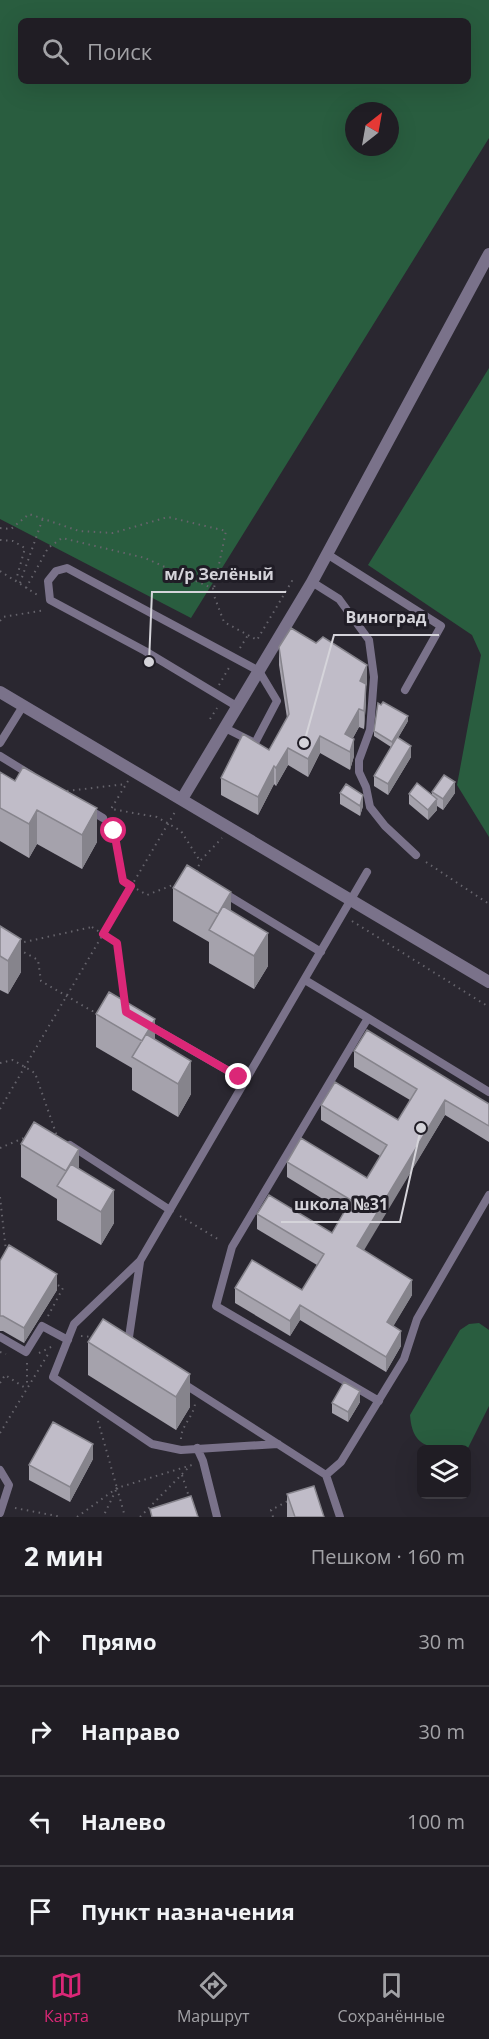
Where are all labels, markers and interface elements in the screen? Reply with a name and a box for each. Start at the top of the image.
search box [18,18,471,84]
icon: search [39,35,72,68]
text: Поиск [87,36,152,66]
north arrow [345,102,399,156]
callout: м/р Зелёный [152,558,286,592]
text: м/р Зелёный [164,563,274,585]
callout: Виноград [334,601,439,635]
text: Виноград [346,606,427,628]
route start [100,817,126,843]
route end [225,1063,251,1089]
callout: школа №31 [281,1188,400,1222]
text: школа №31 [294,1193,388,1215]
map controls [417,1445,471,1499]
button: layers [417,1445,471,1499]
text: 2 мин [24,1538,104,1574]
text: Пешком · 160 m [311,1543,465,1570]
icon: ahead [24,1625,57,1658]
text: Прямо [81,1626,157,1656]
text: 30 m [418,1628,465,1655]
icon: right [24,1715,57,1748]
text: Направо [81,1716,180,1746]
text: 30 m [418,1718,465,1745]
icon: left [24,1805,57,1838]
text: Налево [81,1806,166,1836]
text: 100 m [407,1808,465,1835]
icon: arrive [24,1895,57,1928]
text: Пункт назначения [81,1896,295,1926]
tab: Карта [44,1969,89,2027]
tab: Маршрут [177,1969,250,2027]
tab: Сохранённые [338,1969,445,2027]

